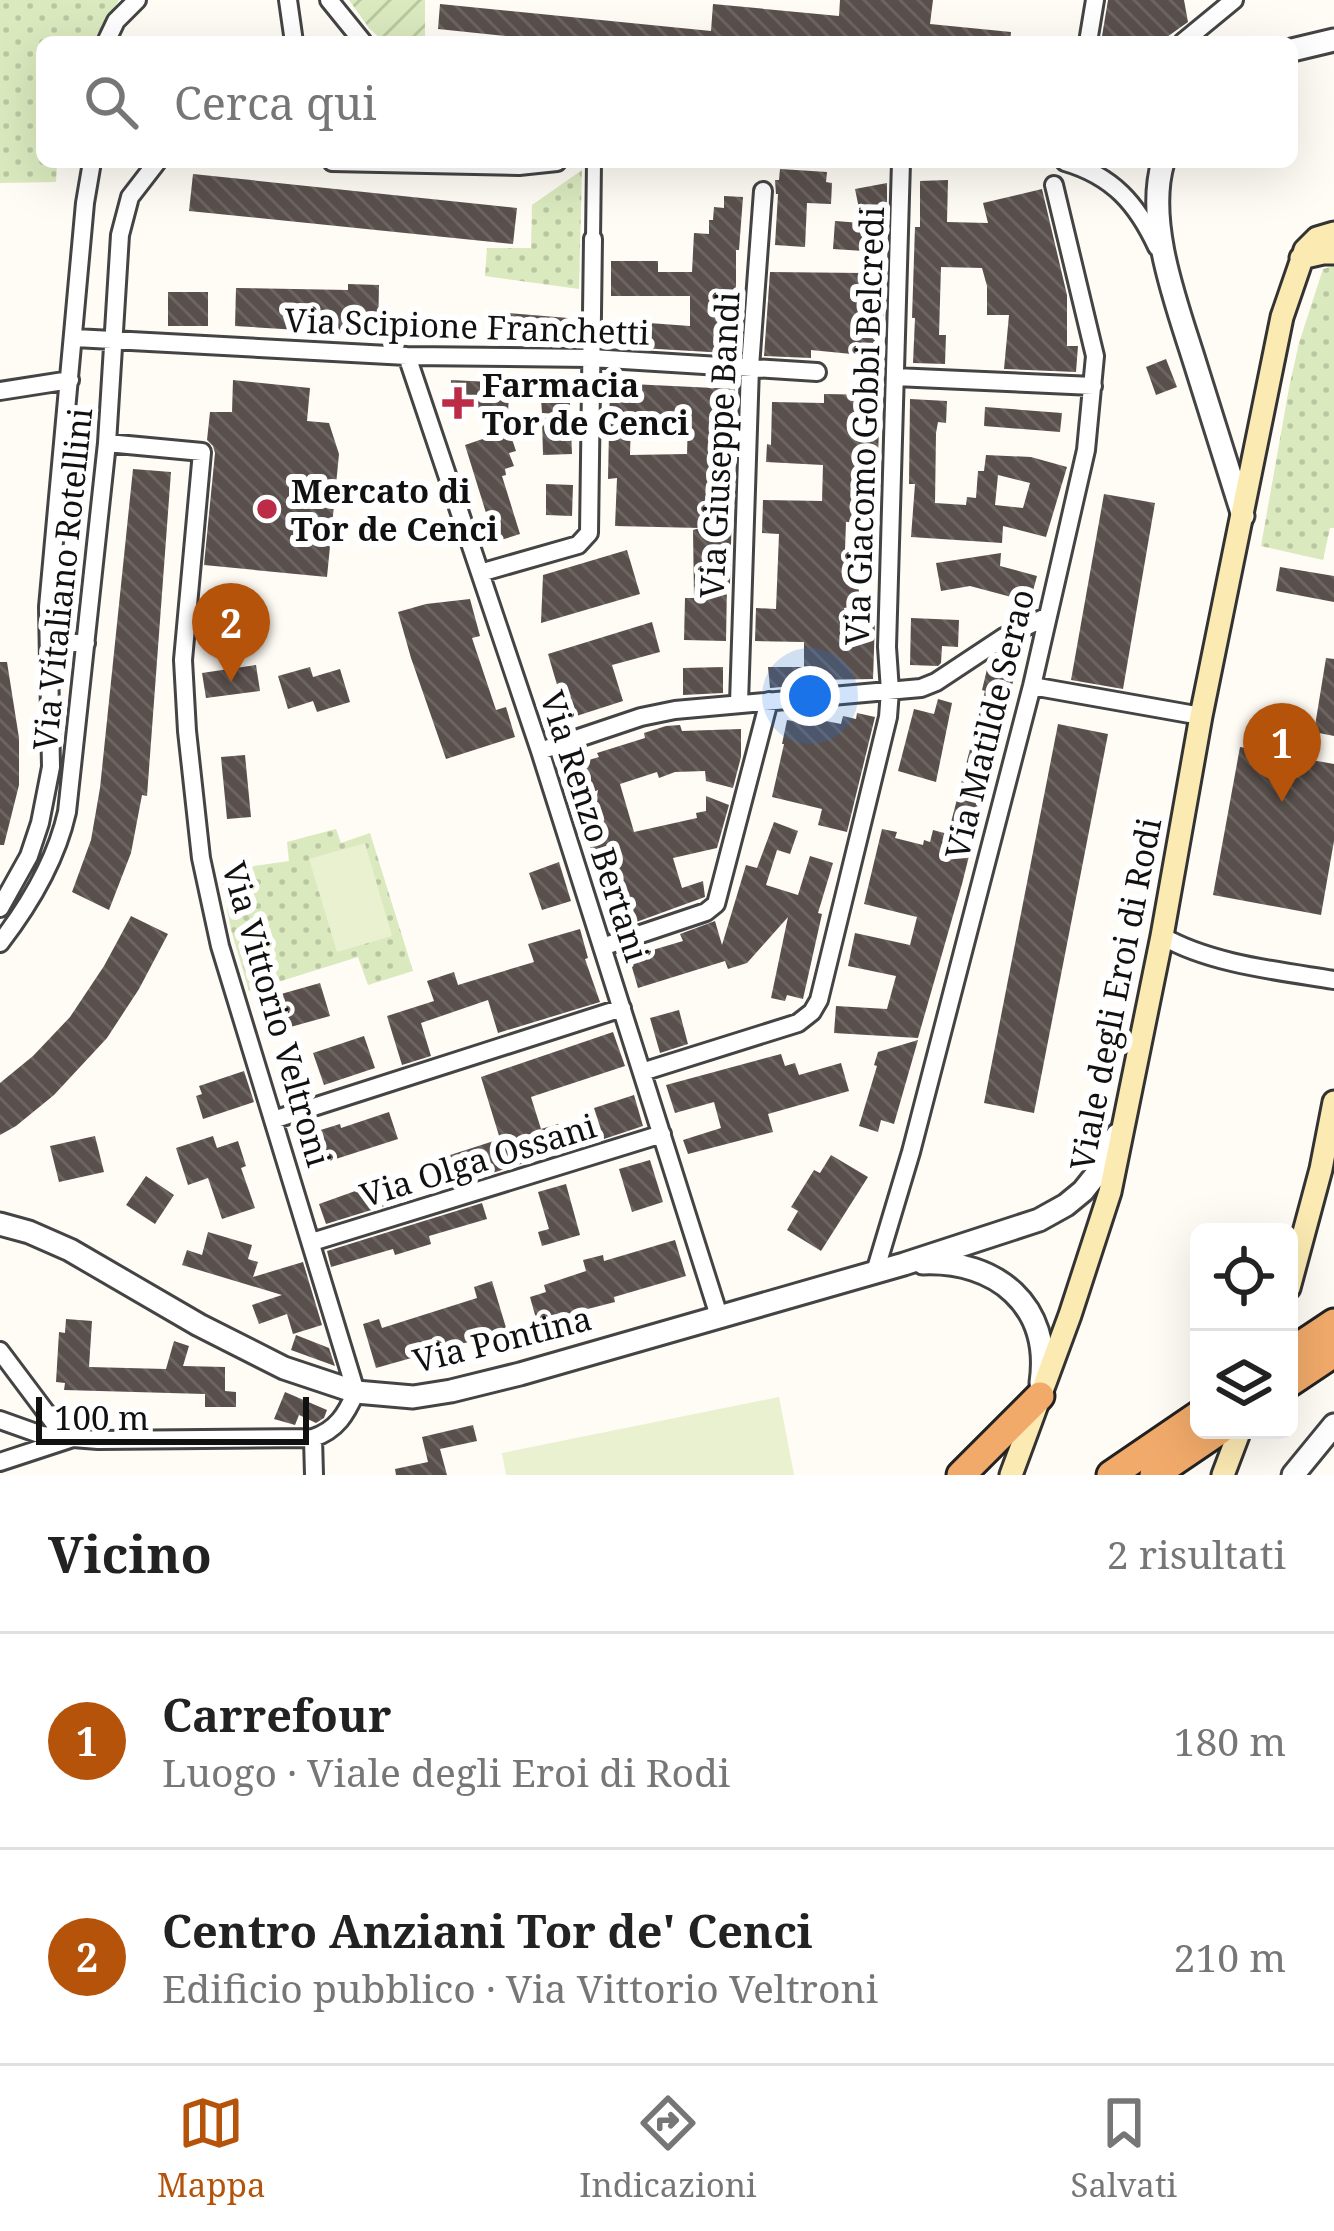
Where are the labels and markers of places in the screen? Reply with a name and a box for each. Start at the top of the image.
place label: Farmacia Tor de Cenci [482,362,690,445]
marker: Farmacia Tor de Cenci [445,390,471,416]
place label: Mercato di Tor de Cenci [291,468,499,551]
marker: Mercato di Tor de Cenci [254,496,280,522]
pin: 2 [192,583,270,682]
pin: 1 [1243,703,1321,802]

